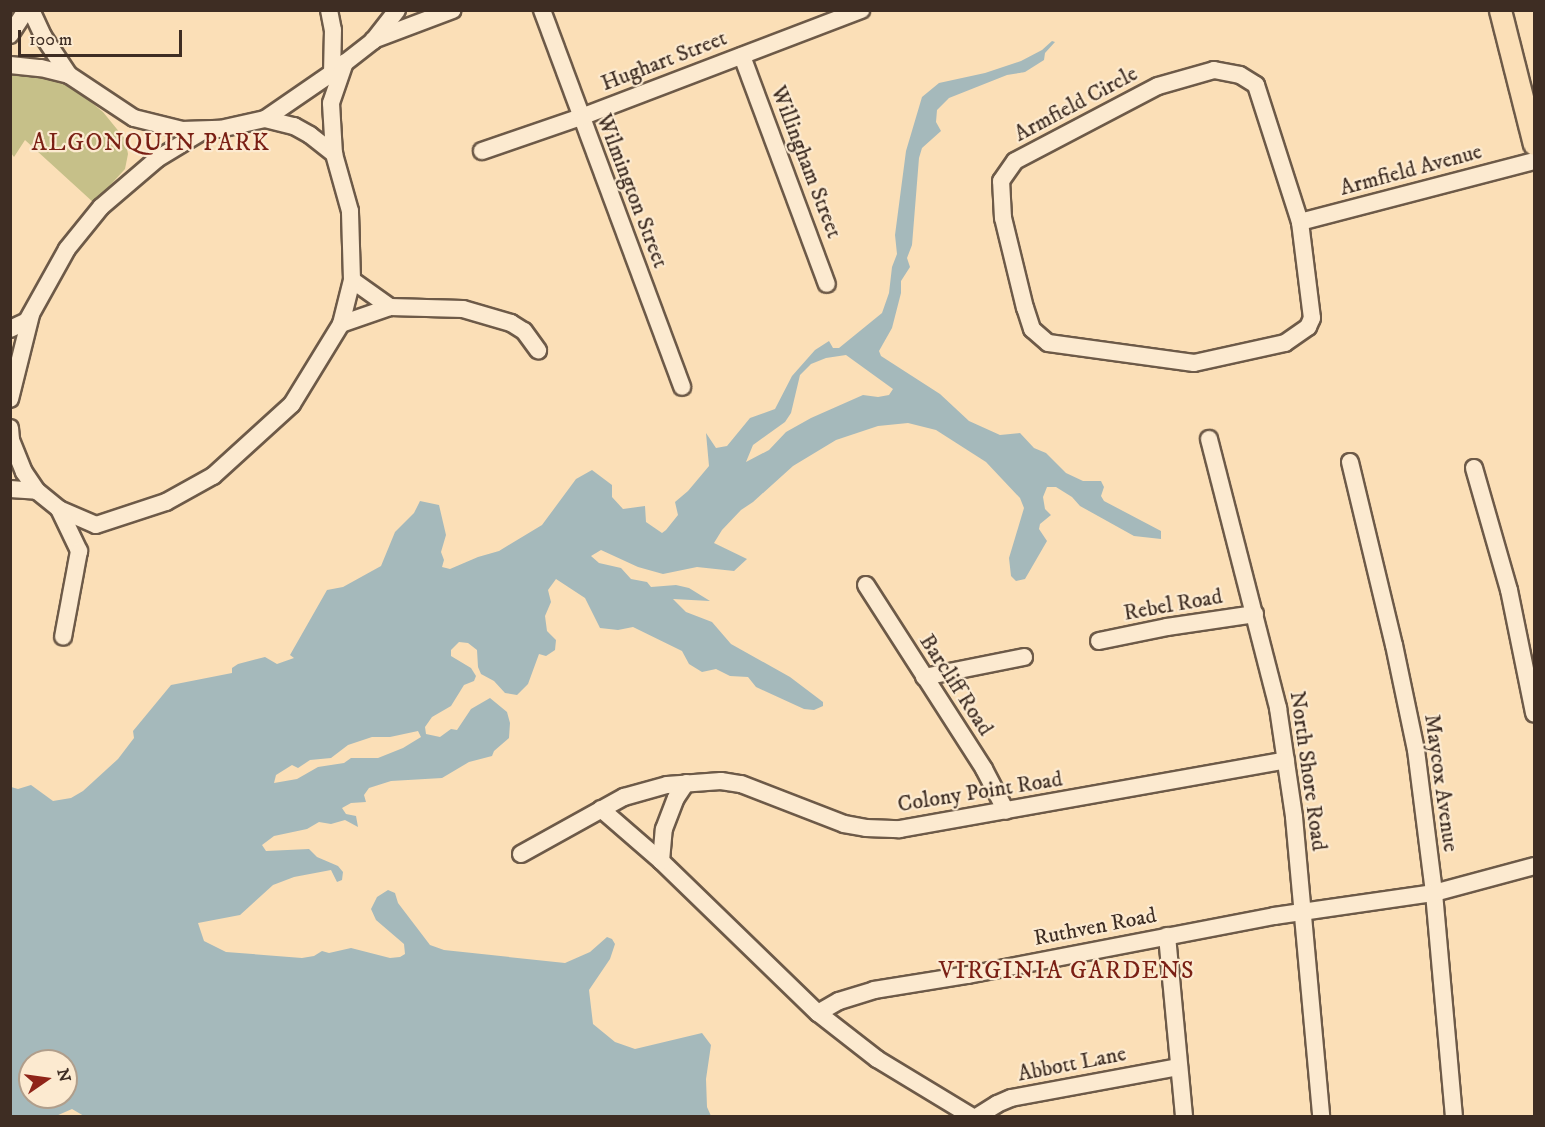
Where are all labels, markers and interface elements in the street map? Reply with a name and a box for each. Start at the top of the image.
scale bar [21,18,184,56]
street label: Hughart Street [598,25,730,97]
text: 100 m [29,29,72,51]
street label: Armfield Circle [1010,60,1142,148]
street label: Willingham Street [765,82,847,242]
street label: Wilmington Street [591,110,673,272]
district label: ALGONQUIN PARK [32,130,270,158]
street label: Armfield Avenue [1337,138,1485,202]
street label: Rebel Road [1122,583,1224,627]
street label: Barcliff Road [913,629,999,741]
street label: North Shore Road [1284,689,1332,853]
street label: Maycox Avenue [1418,712,1464,854]
street label: Colony Point Road [896,766,1064,818]
street label: Ruthven Road [1032,902,1158,952]
district label: VIRGINIA GARDENS [939,958,1195,986]
street label: Abbott Lane [1016,1041,1128,1087]
north arrow [18,1049,78,1109]
text: N [52,1067,75,1084]

